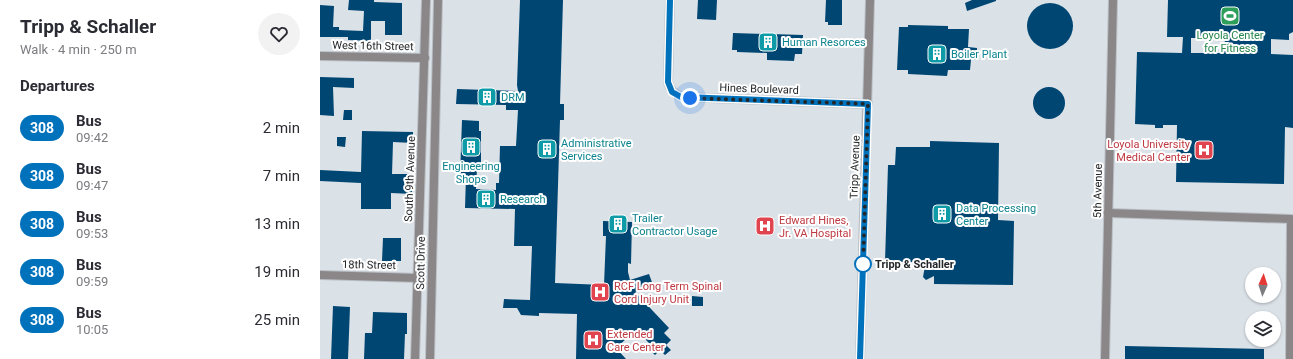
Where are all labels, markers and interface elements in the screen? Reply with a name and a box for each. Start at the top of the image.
sports icon: Loyola Center for Fitness [1219,5,1241,27]
button: heart [258,13,300,55]
text: Tripp & Schaller [20,15,156,38]
place label: Loyola Center for Fitness [1196,29,1264,55]
building icon: Human Resorces [757,31,779,53]
place label: Human Resorces [782,36,866,49]
street label: West 16th Street [332,39,414,53]
text: Walk · 4 min · 250 m [20,42,137,57]
building icon: Boiler Plant [926,43,948,65]
place label: Boiler Plant [951,48,1007,61]
text: Departures [20,77,95,95]
street label: Hines Boulevard [719,81,799,97]
building icon: DRM [476,86,498,108]
your location [680,88,700,108]
place label: DRM [501,91,525,104]
text: Bus [76,112,102,130]
text: 2 min [263,119,300,137]
text: 308 [30,120,54,136]
text: 09:42 [76,130,108,145]
street label: Tripp Avenue [847,135,863,199]
street label: South 9th Avenue [402,136,418,222]
building icon: Engineering Shops [460,136,482,158]
place label: Administrative Services [561,137,632,163]
building icon: Administrative Services [536,138,558,160]
place label: Loyola University Medical Center [1107,138,1191,164]
hospital icon: Loyola University Medical Center [1193,139,1215,161]
text: Bus [76,160,102,178]
place label: Engineering Shops [442,160,500,186]
street label: 5th Avenue [1091,163,1105,218]
text: 7 min [263,167,300,185]
text: 308 [30,168,54,184]
text: 09:47 [76,178,108,193]
building icon: Research [475,188,497,210]
place label: Research [500,193,546,206]
place label: Data Processing Center [956,202,1036,228]
building icon: Data Processing Center [931,203,953,225]
text: Bus [76,208,102,226]
place label: Trailer Contractor Usage [632,212,718,238]
building icon: Trailer Contractor Usage [607,213,629,235]
place label: Edward Hines, Jr. VA Hospital [779,214,851,240]
text: 13 min [254,215,300,233]
hospital icon: Edward Hines, Jr. VA Hospital [754,215,776,237]
text: 308 [30,216,54,232]
text: 09:53 [76,226,108,241]
street label: Scott Drive [414,236,428,290]
marker: Tripp & Schaller [854,255,872,273]
text: Bus [76,256,102,274]
street label: 18th Street [342,258,396,272]
place label: Tripp & Schaller [875,258,954,271]
text: 19 min [254,263,300,281]
text: 308 [30,264,54,280]
north arrow [1245,267,1281,303]
map controls [1245,267,1281,347]
text: 09:59 [76,274,108,289]
place label: RCF Long Term Spinal Cord Injury Unit [614,280,722,306]
hospital icon: RCF Long Term Spinal Cord Injury Unit [589,281,611,303]
text: Bus [76,304,102,322]
text: 25 min [254,311,300,329]
button: layers [1245,311,1281,347]
text: 308 [30,312,54,328]
text: 10:05 [76,322,108,337]
place label: Extended Care Center [607,328,665,354]
hospital icon: Extended Care Center [582,329,604,351]

